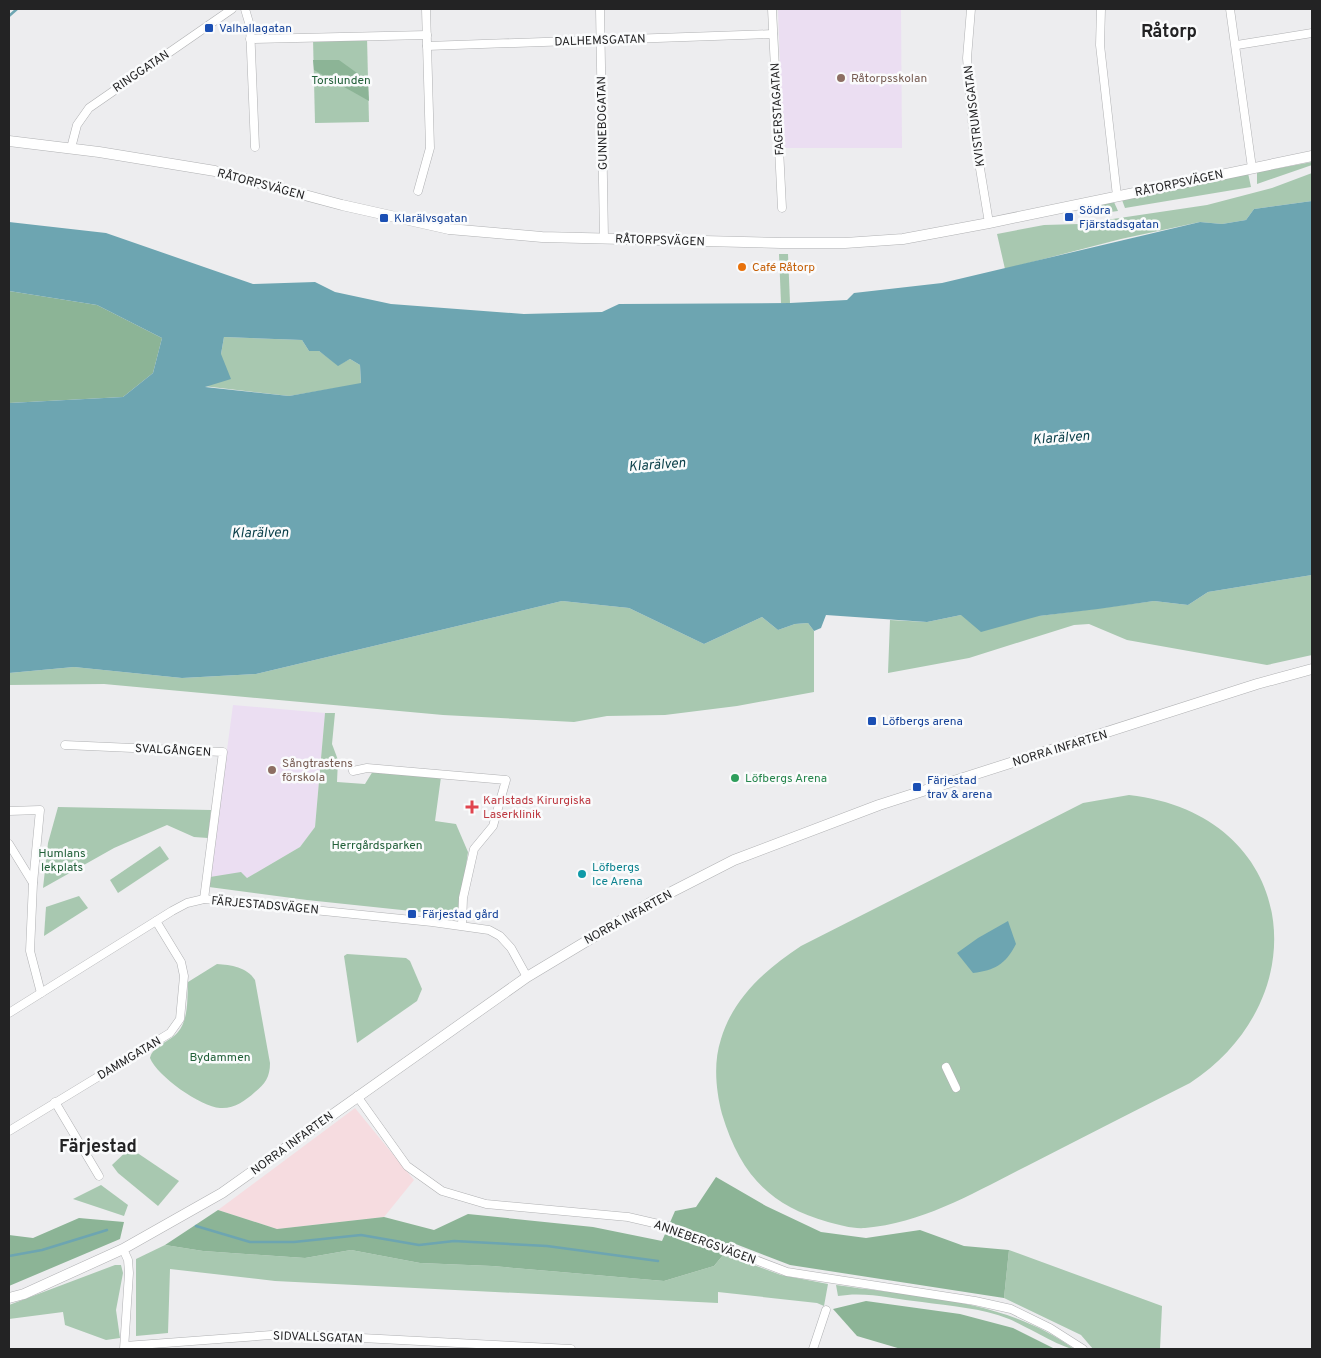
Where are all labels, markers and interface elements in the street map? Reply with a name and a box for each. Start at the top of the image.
place label: Valhallagatan [219,21,292,37]
district label: Råtorp [1141,21,1197,44]
marker: Valhallagatan [203,22,215,34]
street label: DALHEMSGATAN [554,31,646,51]
street label: RINGGATAN [110,47,173,97]
street label: FAGERSTAGATAN [768,62,788,156]
street label: KVISTRUMSGATAN [961,64,989,168]
place label: Råtorpsskolan [851,71,927,87]
marker: Råtorpsskolan [835,72,847,84]
park label: Torslunden [311,73,371,89]
street label: GUNNEBOGATAN [594,76,612,170]
street label: RÅTORPSVÄGEN [215,166,306,204]
street label: RÅTORPSVÄGEN [1134,167,1225,201]
place label: Södra Fjärstadsgatan [1079,203,1159,233]
place label: Klarälvsgatan [394,211,467,227]
marker: Södra Fjärstadsgatan [1063,211,1075,223]
marker: Klarälvsgatan [378,212,390,224]
street label: RÅTORPSVÄGEN [615,231,705,251]
place label: Café Råtorp [752,260,815,276]
marker: Café Råtorp [736,261,748,273]
water label: Klarälven [1032,428,1091,449]
water label: Klarälven [628,455,687,476]
water label: Klarälven [231,524,289,542]
place label: Löfbergs arena [882,714,963,730]
marker: Löfbergs arena [866,715,878,727]
street label: NORRA INFARTEN [1011,727,1110,771]
street label: SVALGÅNGEN [134,741,211,761]
place label: Sångtrastens förskola [282,756,353,786]
marker: Sångtrastens förskola [266,764,278,776]
place label: Löfbergs Arena [745,771,827,787]
marker: Löfbergs Arena [729,772,741,784]
place label: Färjestad trav & arena [927,773,992,803]
marker: Färjestad trav & arena [911,781,923,793]
place label: Karlstads Kirurgiska Laserklinik [483,793,591,823]
marker: Karlstads Kirurgiska Laserklinik [465,800,479,814]
park label: Herrgårdsparken [331,838,423,854]
park label: Humlans lekplats [38,846,86,876]
place label: Löfbergs Ice Arena [592,860,643,890]
marker: Löfbergs Ice Arena [576,868,588,880]
street label: NORRA INFARTEN [582,887,675,949]
street label: FÄRJESTADSVÄGEN [210,893,319,919]
place label: Färjestad gård [422,907,499,923]
marker: Färjestad gård [406,908,418,920]
street label: DAMMGATAN [95,1034,164,1084]
park label: Bydammen [189,1050,251,1066]
street label: NORRA INFARTEN [248,1108,337,1179]
district label: Färjestad [59,1136,137,1159]
street label: ANNEBERGSVÄGEN [651,1217,758,1269]
street label: SIDVALLSGATAN [273,1328,363,1348]

